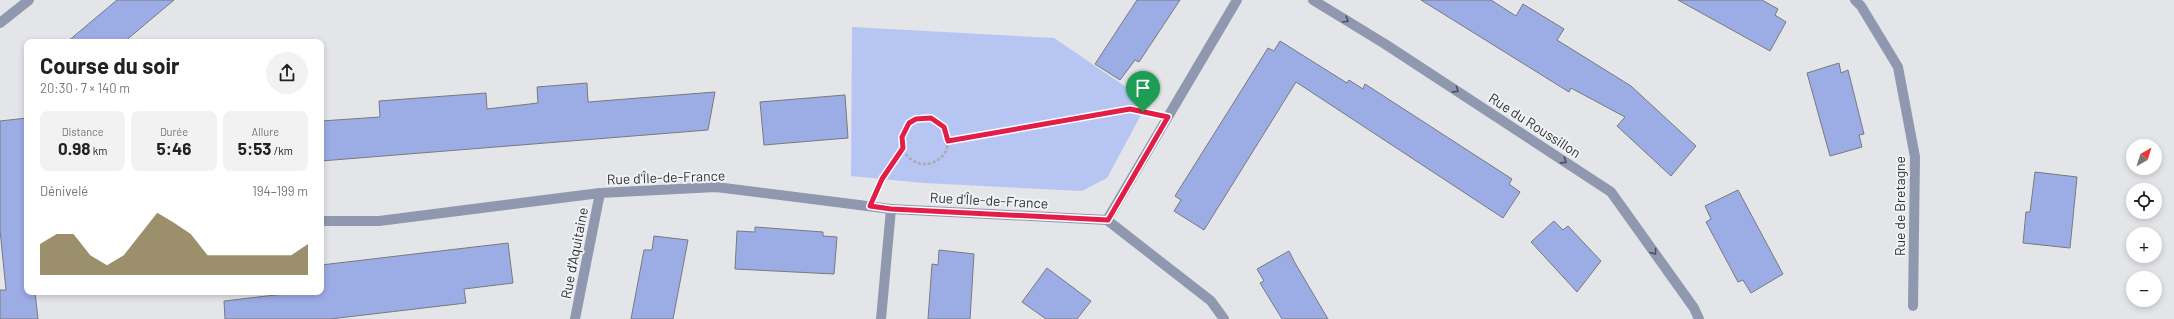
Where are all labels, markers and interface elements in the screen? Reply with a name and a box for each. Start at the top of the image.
one-way arrow [1342,15,1349,23]
text: Course du soir [40,52,179,78]
button: share [266,52,308,94]
pin [1126,71,1160,112]
icon: arrive [1132,77,1154,99]
text: 20:30 · 7 × 140 m [40,80,130,96]
one-way arrow [1452,85,1459,93]
street label: Rue du Roussillon [1486,89,1584,161]
text: Distance [62,125,104,138]
text: Durée [160,125,188,138]
text: Allure [252,125,279,138]
text: 0.98 [58,138,91,158]
text: 5:46 [157,138,191,158]
text: 5:53 [238,138,272,158]
north arrow [2126,139,2162,175]
map controls [2126,139,2162,307]
text: km [91,144,107,157]
text: /km [272,144,293,157]
one-way arrow [1560,156,1567,164]
street label: Rue de Bretagne [1891,156,1908,256]
street label: Rue d'Île-de-France [607,166,725,188]
text: Dénivelé [40,183,88,199]
text: 194–199 m [252,183,308,199]
button: locate [2126,183,2162,219]
street label: Rue d'Île-de-France [929,188,1049,212]
street label: Rue d'Aquitaine [557,206,591,300]
button: + [2126,227,2162,263]
one-way arrow [1649,248,1656,255]
button: − [2126,271,2162,307]

